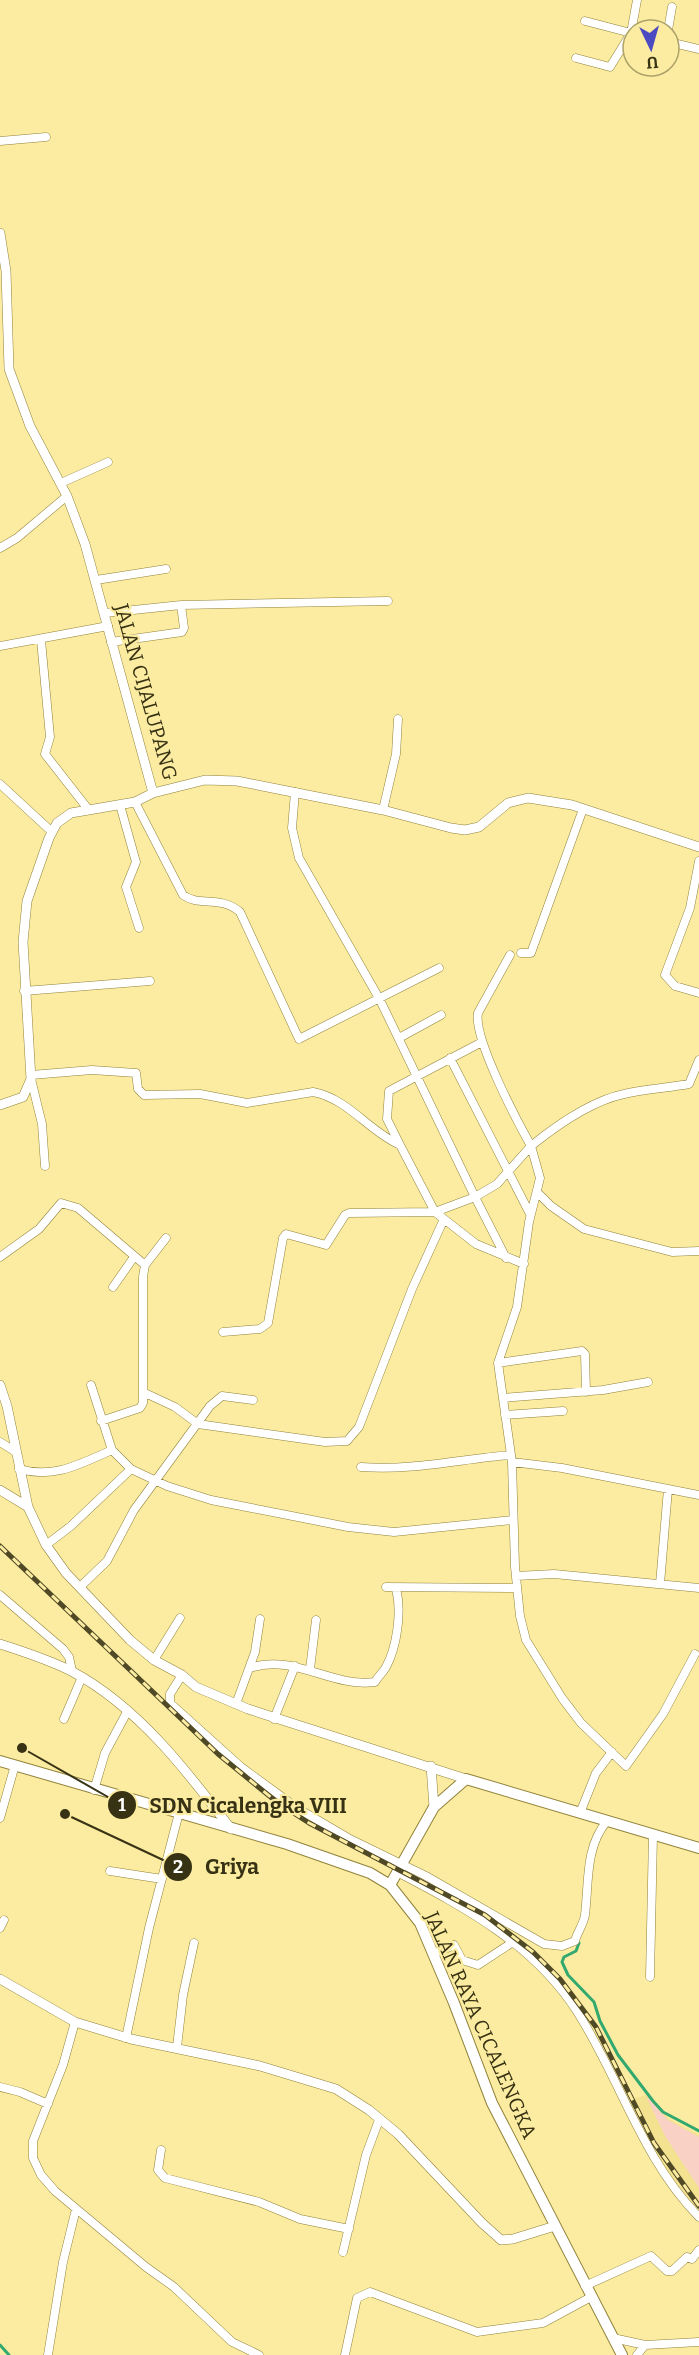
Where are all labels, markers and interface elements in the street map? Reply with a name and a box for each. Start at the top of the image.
north arrow [621,18,681,78]
text: U [645,52,659,72]
street label: JALAN CIJALUPANG [109,600,183,783]
callout: SDN Cicalengka VIII [107,1786,359,1825]
text: SDN Cicalengka VIII [149,1793,347,1819]
text: 1 [118,1794,126,1816]
callout: Griya [163,1847,272,1886]
text: Griya [205,1854,259,1880]
text: 2 [173,1856,183,1878]
street label: JALAN RAYA CICALENGKA [420,1907,542,2143]

